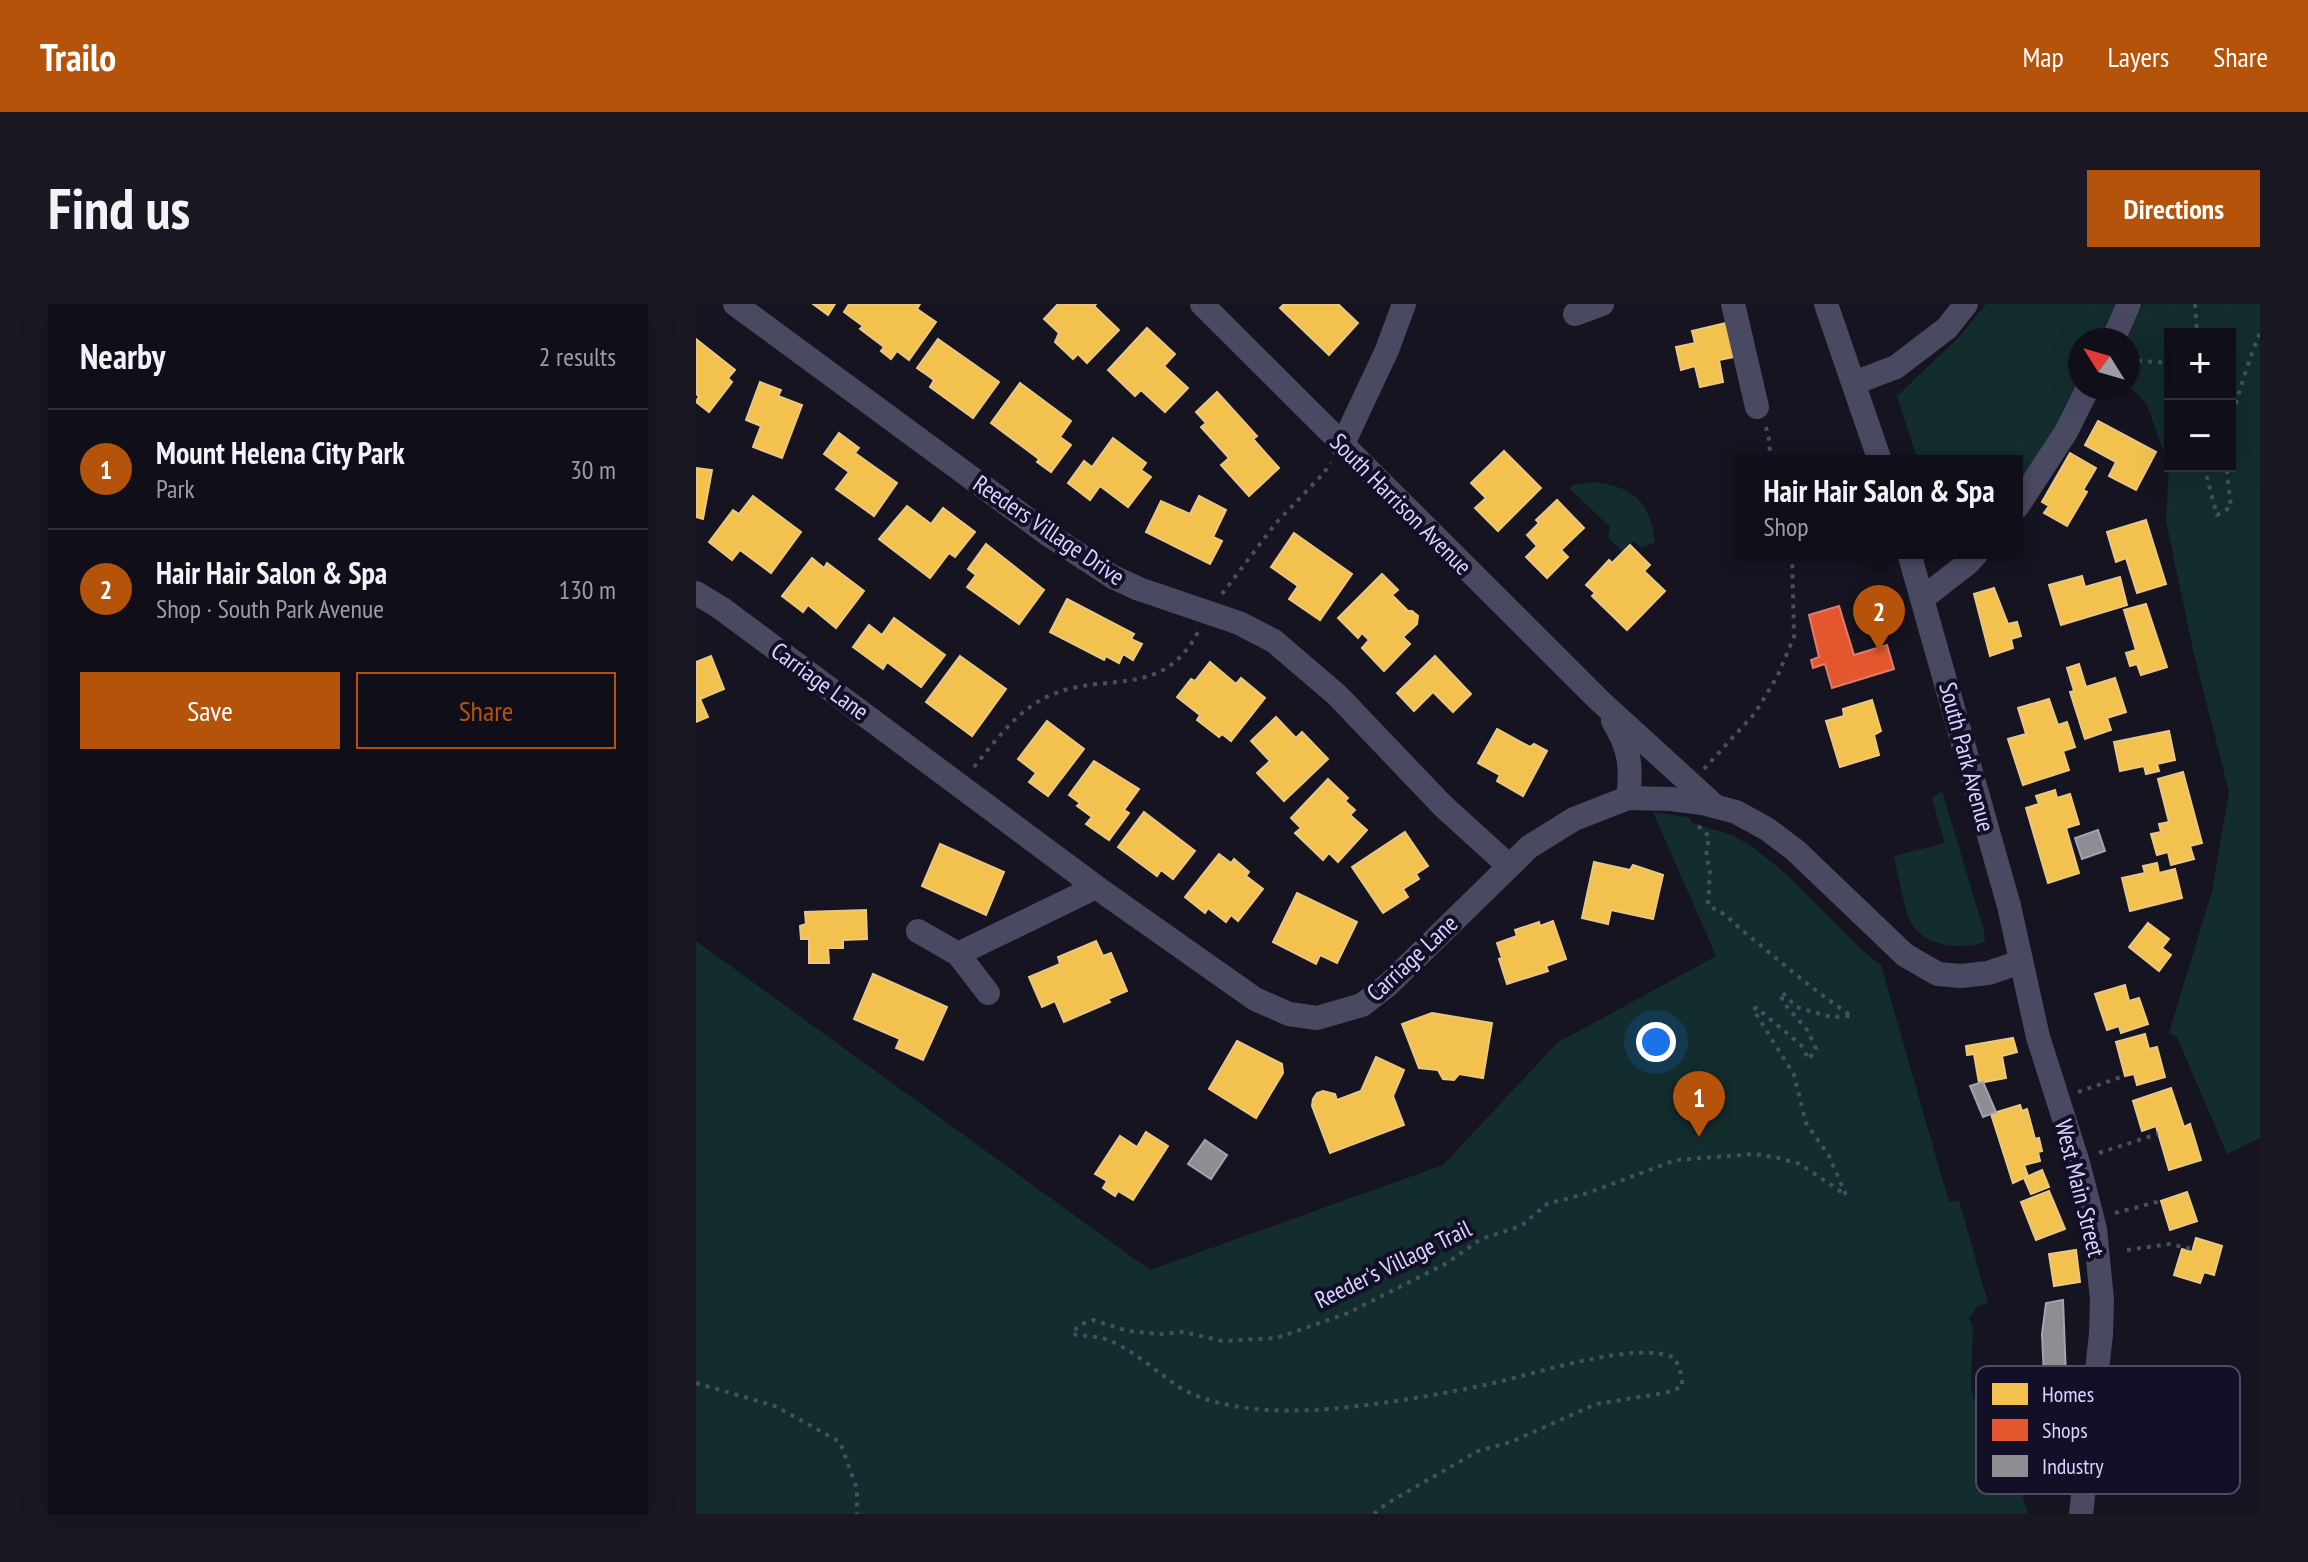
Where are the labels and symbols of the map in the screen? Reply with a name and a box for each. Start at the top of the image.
north arrow [2068,328,2140,400]
street label: South Harrison Avenue [1323,426,1479,582]
street label: Reeders Village Drive [967,468,1131,592]
pin: 2 [1853,585,1905,651]
street label: Carriage Lane [765,635,875,727]
street label: South Park Avenue [1932,679,2002,835]
street label: Carriage Lane [1360,908,1464,1008]
your location [1636,1022,1676,1062]
pin: 1 [1673,1071,1725,1137]
street label: West Main Street [2048,1116,2112,1260]
street label: Reeder's Village Trail [1310,1213,1477,1315]
legend [1976,1366,2240,1494]
text: Homes [2042,1380,2094,1408]
text: Shops [2042,1416,2088,1444]
text: Industry [2042,1452,2104,1480]

